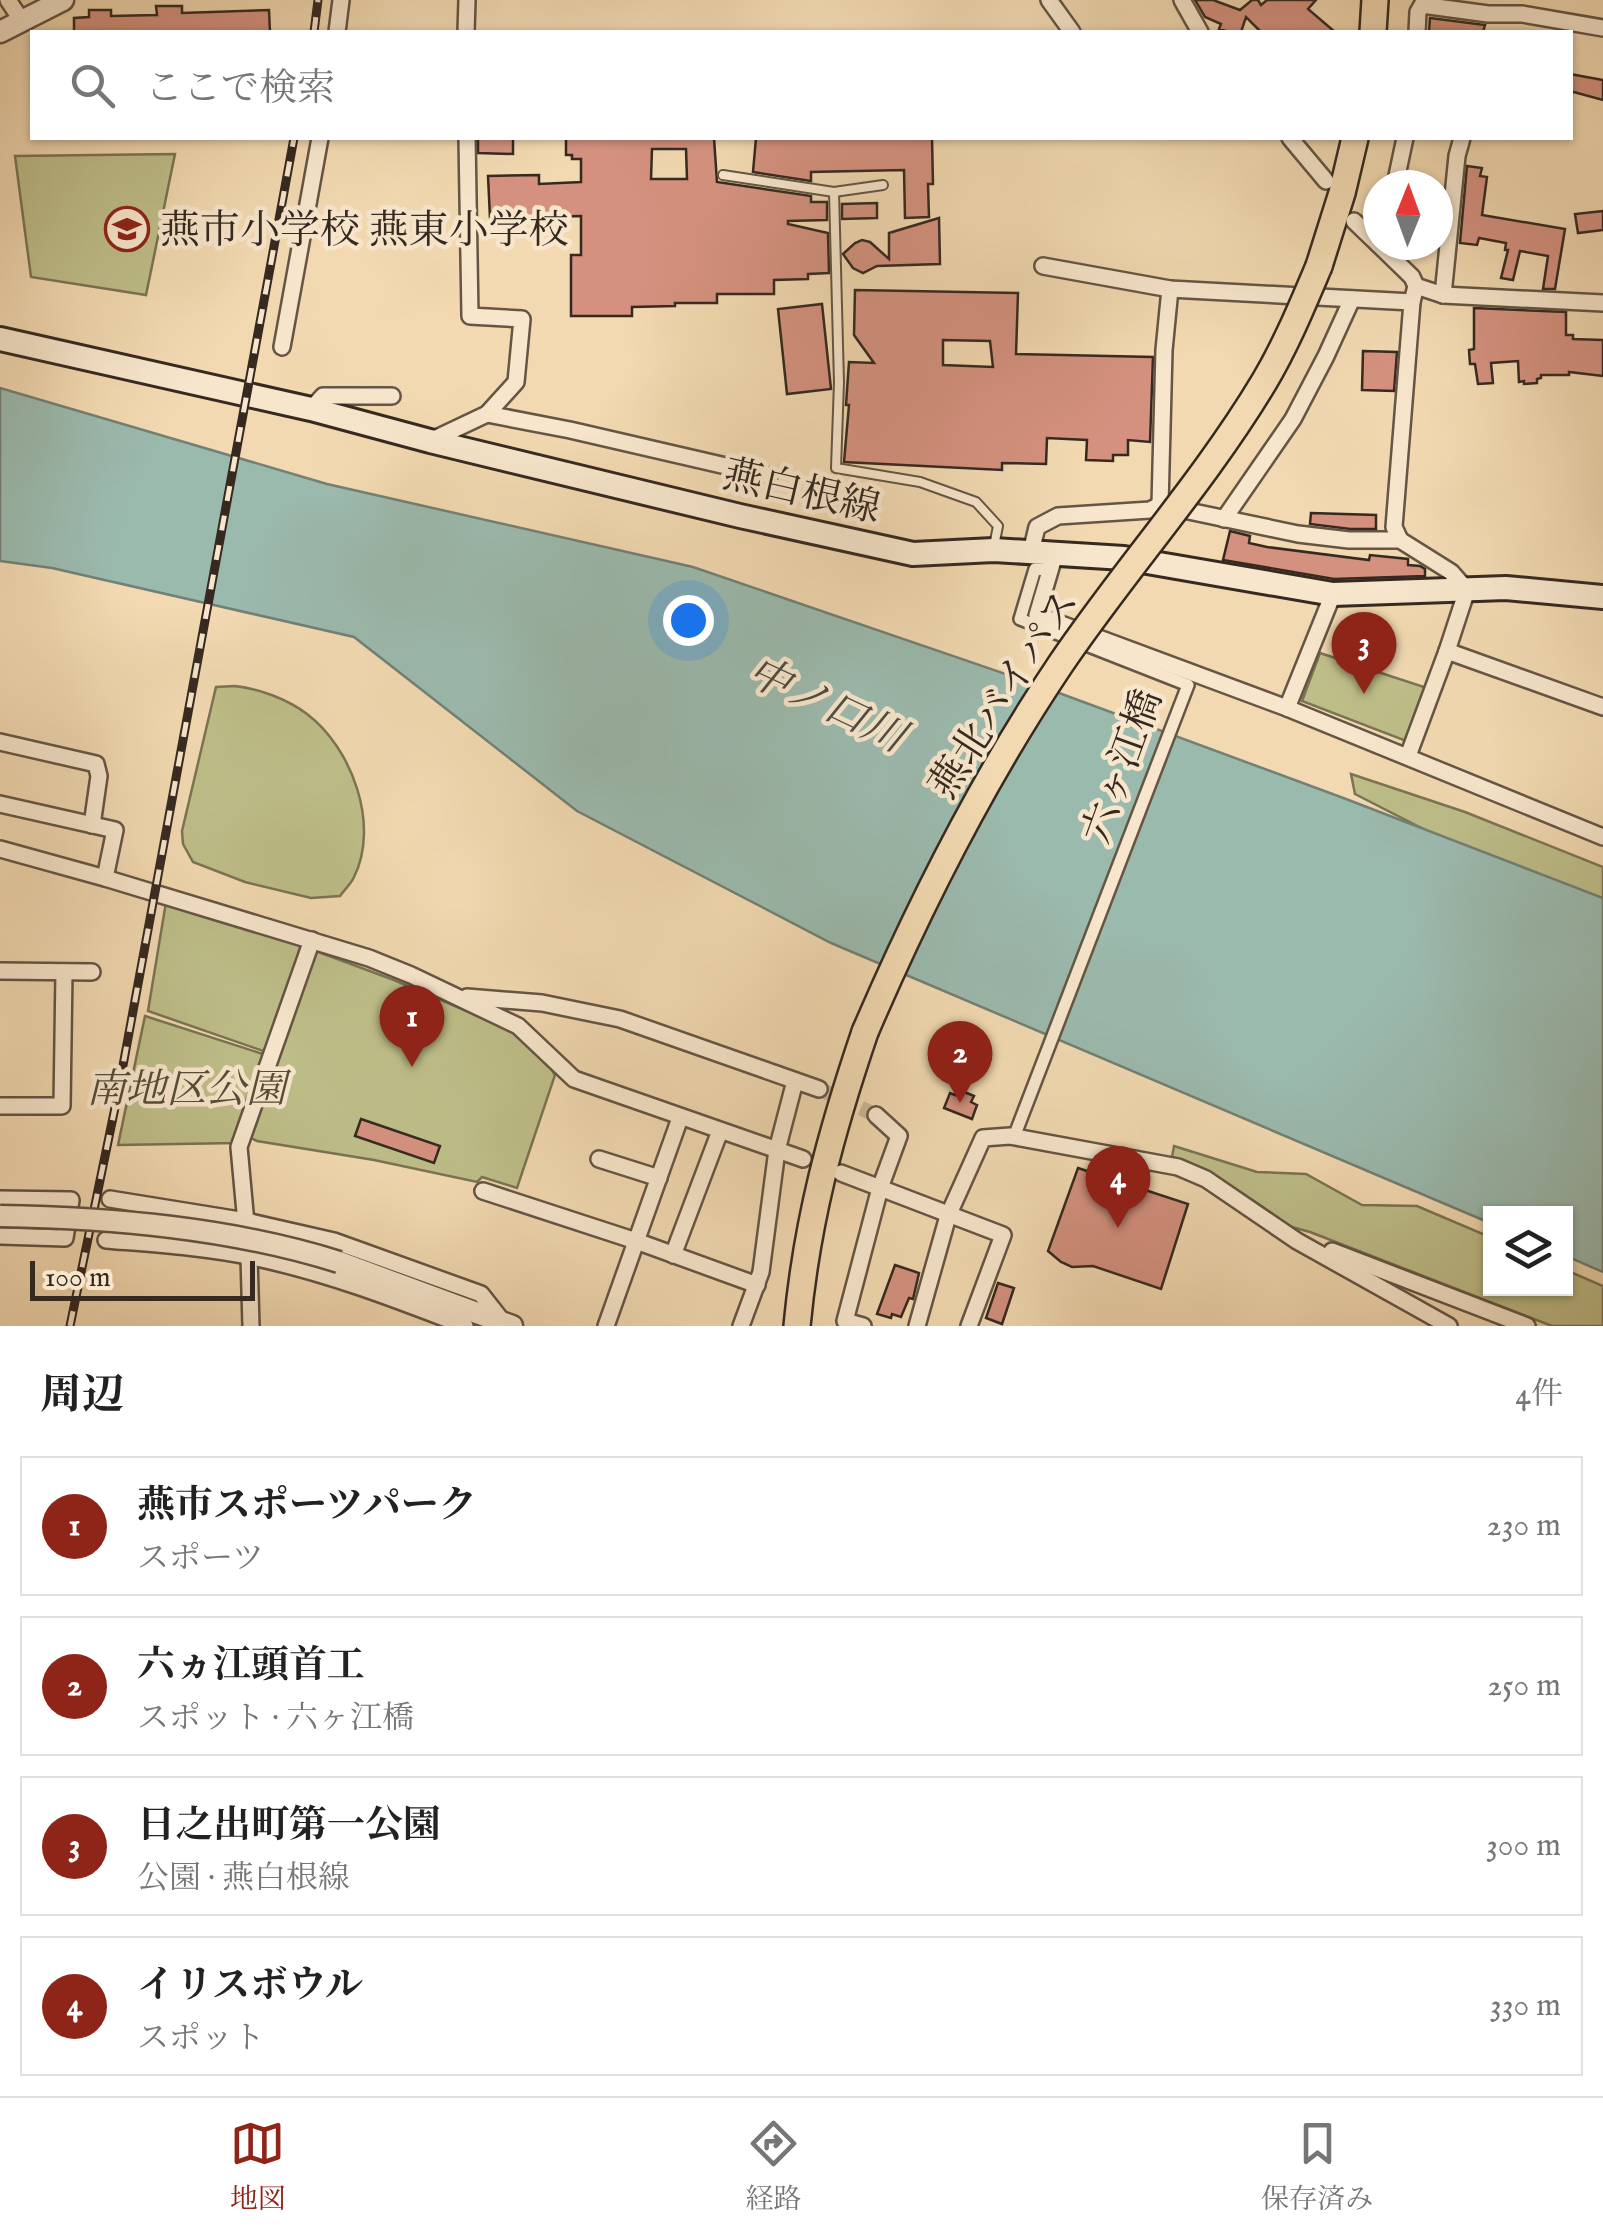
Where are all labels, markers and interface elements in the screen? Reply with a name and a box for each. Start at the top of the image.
search box [30,30,1573,140]
icon: search [65,58,120,113]
text: ここで検索 [145,66,335,114]
north arrow [1363,170,1453,260]
school or university icon: 燕市小学校 燕東小学校 [104,206,150,252]
place label: 燕市小学校 燕東小学校 [160,207,569,258]
street label: 燕白根線 [718,451,885,536]
street label: 燕北バイパス [919,581,1092,809]
your location [663,595,714,646]
pin: 3 [1332,612,1396,694]
water label: 中ノ口川 [738,647,916,767]
street label: 六ヶ江橋 [1073,683,1176,851]
pin: 1 [380,984,444,1067]
pin: 2 [928,1020,992,1103]
park label: 南地区公園 [86,1066,292,1117]
pin: 4 [1086,1146,1150,1228]
map controls [1483,1206,1573,1296]
button: layers [1483,1206,1573,1296]
scale bar [30,1256,255,1300]
text: 100 m [45,1261,111,1296]
text: 周辺 [40,1370,124,1423]
text: 4件 [1515,1375,1563,1416]
text: 燕市スポーツパーク [137,1483,477,1531]
text: 1 [69,1506,80,1547]
text: 230 m [1487,1506,1561,1547]
text: スポーツ [137,1539,264,1580]
text: 六ヵ江頭首工 [137,1643,365,1691]
text: 2 [67,1666,82,1707]
text: 250 m [1487,1666,1561,1707]
text: スポット · 六ヶ江橋 [137,1699,414,1740]
text: 日之出町第一公園 [137,1803,441,1851]
text: 3 [69,1826,80,1867]
text: 300 m [1486,1826,1561,1867]
text: 公園 · 燕白根線 [137,1859,350,1900]
text: イリスボウル [137,1963,363,2011]
text: 4 [67,1986,82,2027]
text: 330 m [1490,1986,1561,2027]
text: スポット [137,2019,265,2060]
tab: 地図 [230,2116,286,2218]
tab: 経路 [745,2116,801,2218]
tab: 保存済み [1261,2116,1373,2218]

